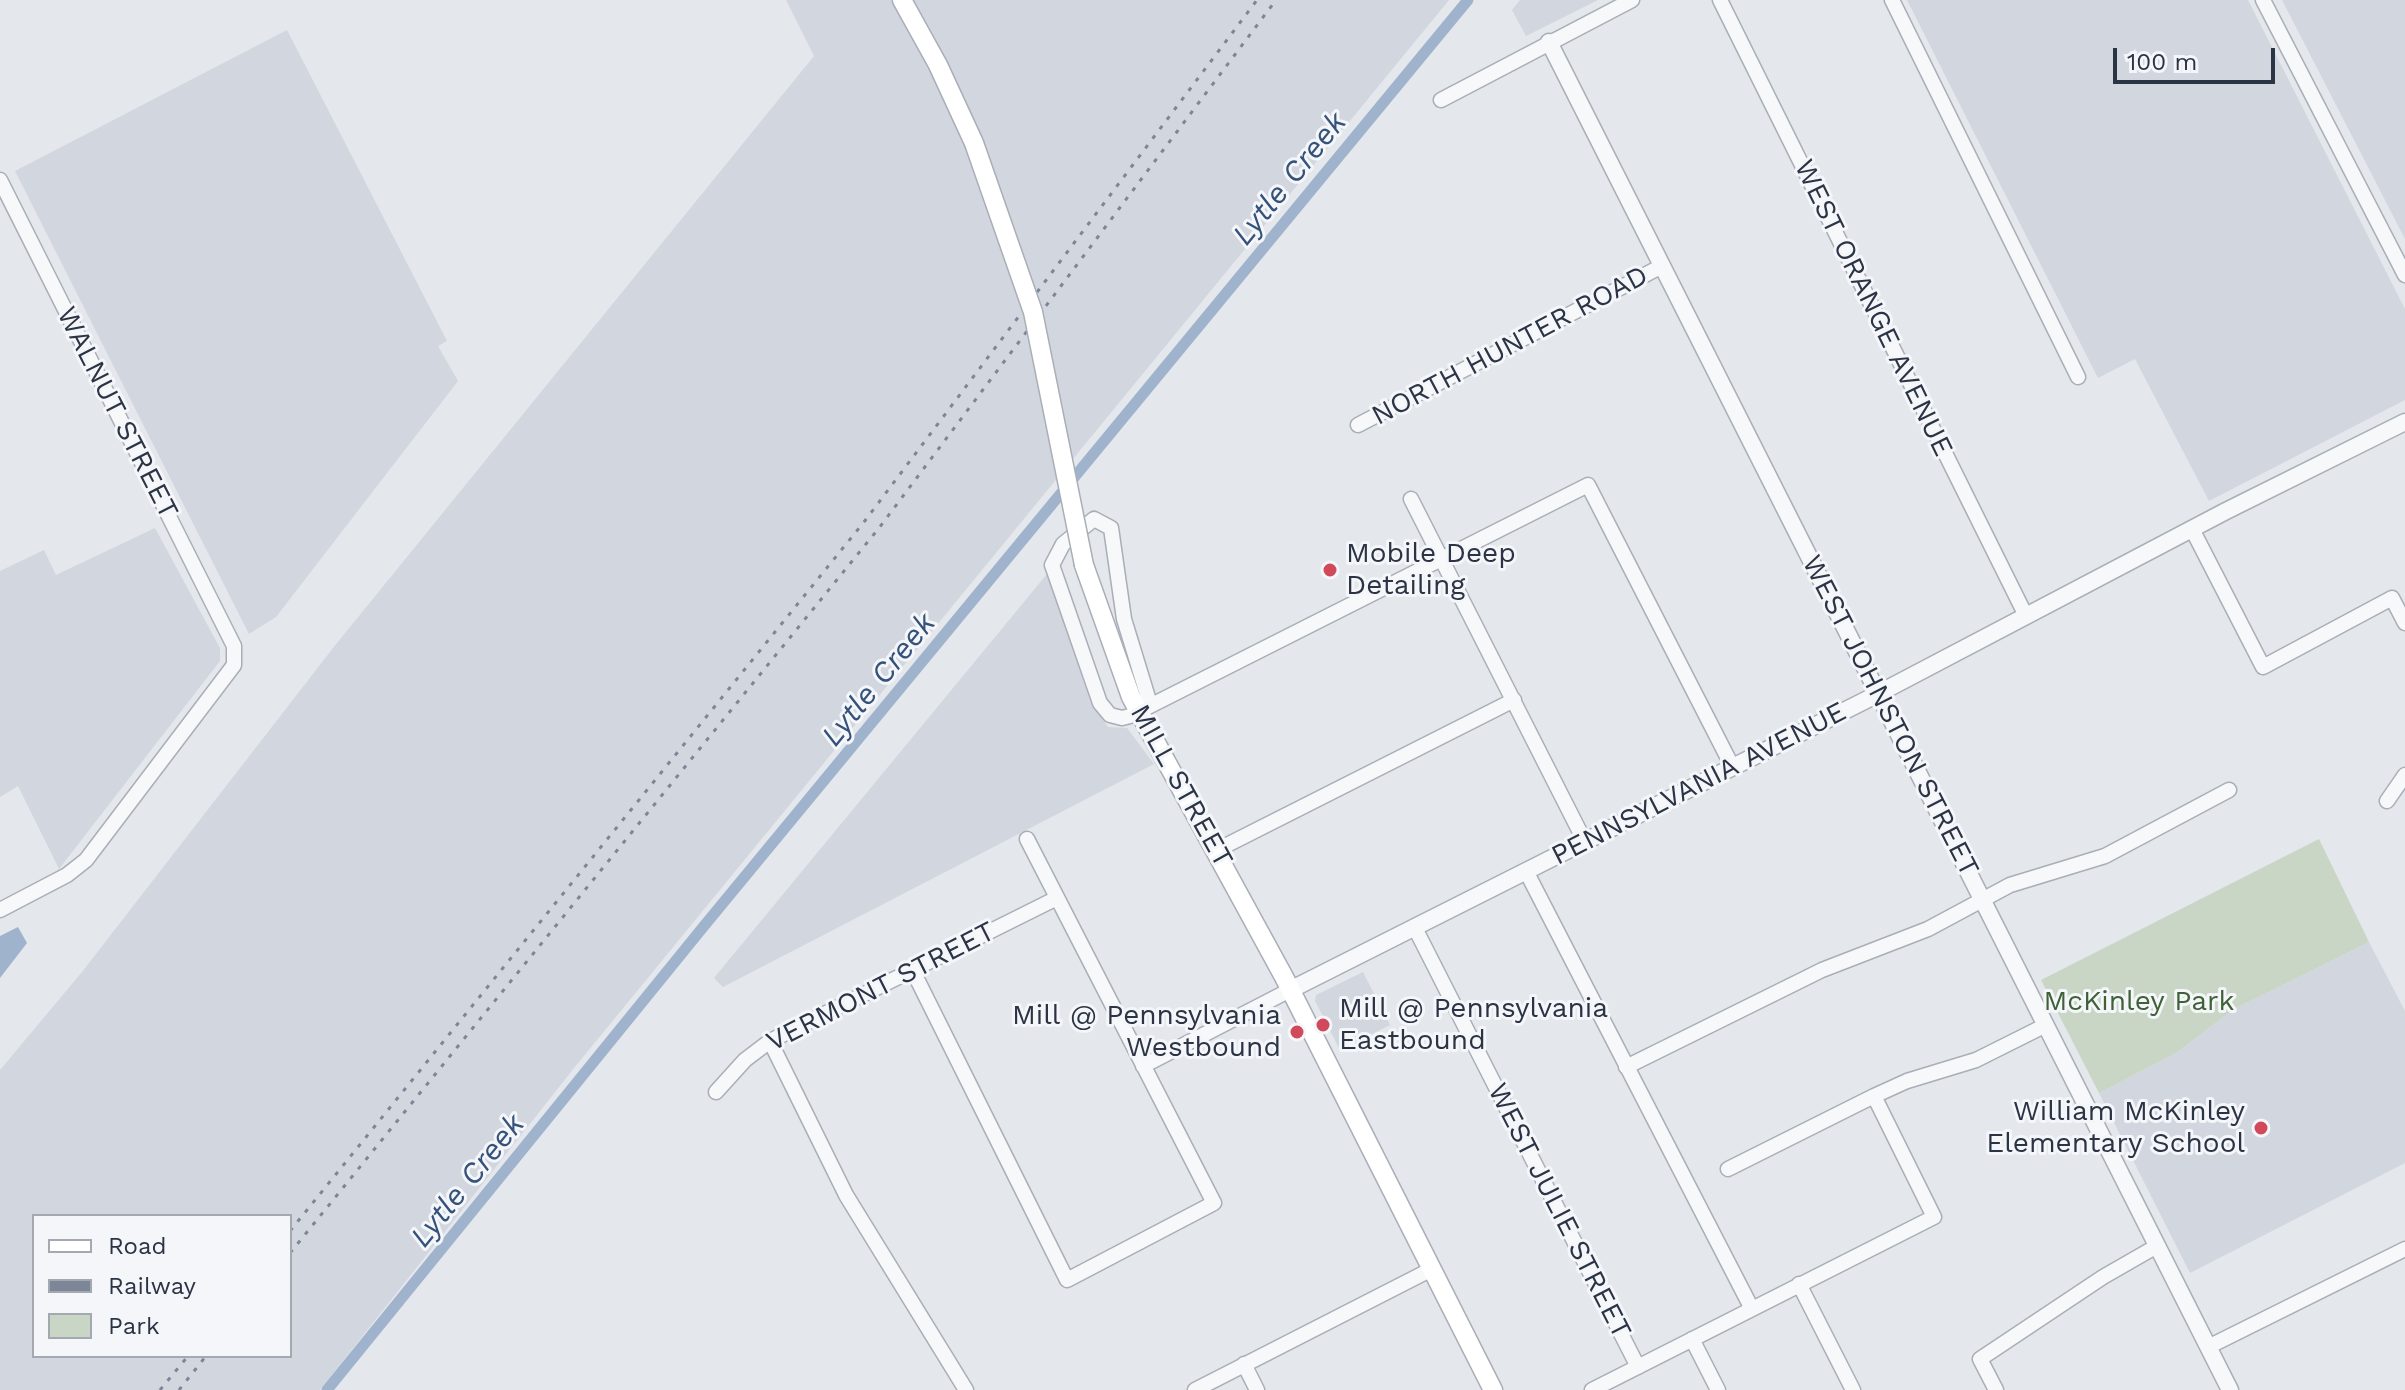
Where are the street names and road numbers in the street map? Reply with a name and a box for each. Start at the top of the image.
street label: WEST ORANGE AVENUE [1787,154,1959,462]
street label: NORTH HUNTER ROAD [1366,259,1654,433]
street label: WALNUT STREET [49,302,185,524]
street label: WEST JOHNSTON STREET [1794,550,1986,882]
street label: PENNSYLVANIA AVENUE [1546,695,1852,873]
street label: MILL STREET [1123,699,1239,873]
street label: VERMONT STREET [761,915,1001,1059]
street label: WEST JULIE STREET [1480,1078,1638,1344]

